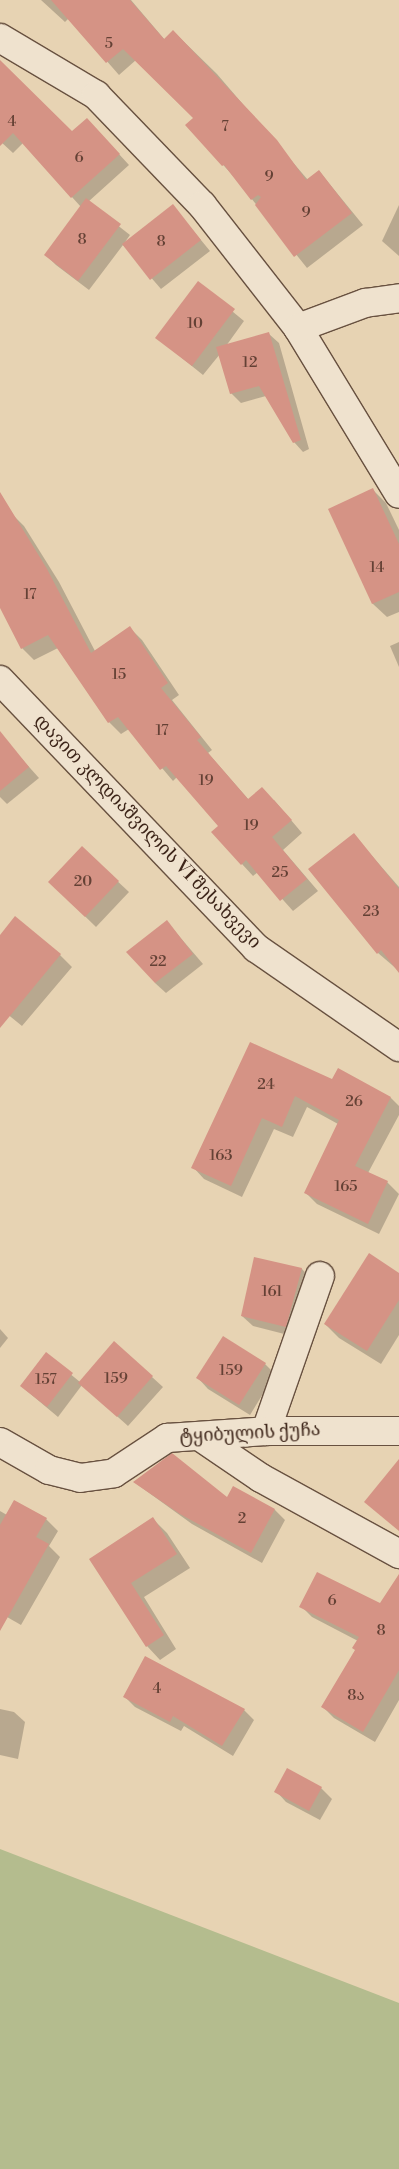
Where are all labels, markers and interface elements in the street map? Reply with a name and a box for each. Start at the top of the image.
house number: 5 [105,35,113,53]
house number: 4 [8,113,16,131]
house number: 7 [221,118,229,136]
house number: 6 [74,149,84,167]
house number: 9 [264,168,274,186]
house number: 9 [301,204,311,222]
house number: 8 [77,231,87,249]
house number: 8 [156,233,166,251]
house number: 10 [187,315,203,333]
house number: 12 [242,354,258,372]
house number: 14 [370,559,384,577]
house number: 17 [23,586,37,604]
house number: 15 [112,666,126,684]
street label: დავით კლდიაშვილის VI შესახვევი [29,710,265,954]
house number: 17 [155,722,169,740]
house number: 19 [198,772,214,790]
house number: 19 [243,817,259,835]
house number: 25 [272,864,288,882]
house number: 20 [74,873,92,891]
house number: 23 [363,903,379,921]
house number: 22 [149,953,167,971]
house number: 24 [257,1076,275,1094]
house number: 26 [345,1093,363,1111]
house number: 163 [209,1147,233,1165]
house number: 165 [334,1178,358,1196]
house number: 161 [261,1283,283,1301]
house number: 159 [219,1362,243,1380]
house number: 159 [104,1370,128,1388]
house number: 157 [35,1371,57,1389]
street label: ტყიბულის ქუჩა [179,1420,321,1448]
house number: 2 [238,1510,246,1528]
house number: 6 [327,1592,337,1610]
house number: 8 [376,1622,386,1640]
house number: 4 [153,1680,161,1698]
house number: 8ა [347,1687,365,1705]

